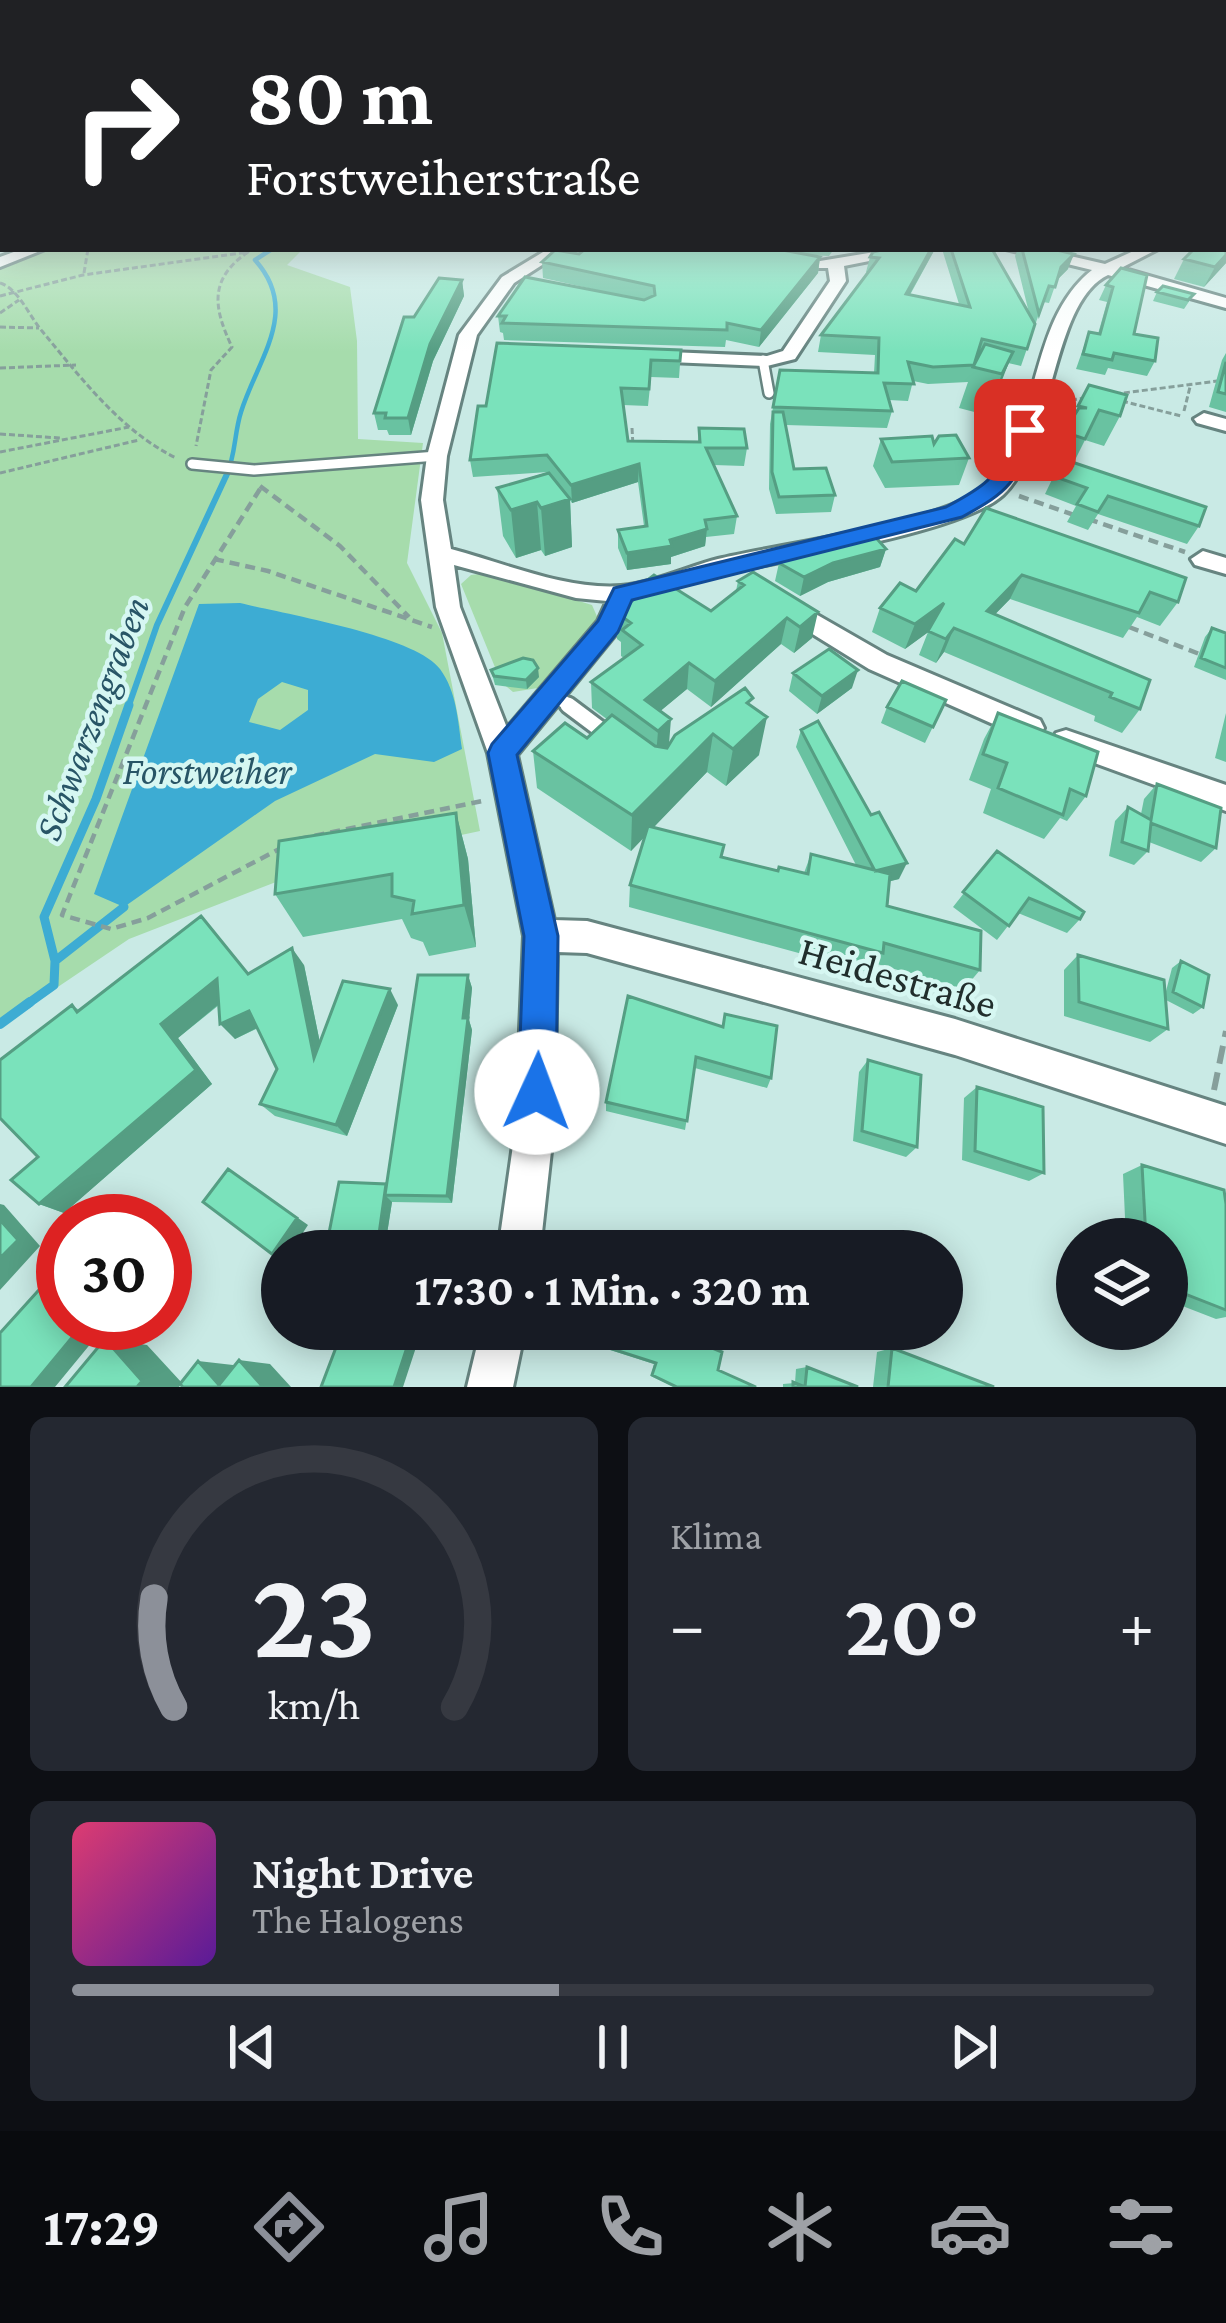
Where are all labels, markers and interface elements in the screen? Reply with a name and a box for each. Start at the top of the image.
icon: right [48,48,204,204]
text: 80 m [246,49,433,142]
text: Forstweiherstraße [246,147,640,207]
pin [974,379,1076,481]
icon: arrive [992,397,1058,463]
water label: Schwarzengraben [25,591,159,846]
water label: Forstweiher [122,749,293,792]
street label: Heidestraße [794,926,1002,1027]
position arrow [474,1029,600,1155]
speed limit sign: 30 [36,1194,192,1350]
map controls [1056,1218,1188,1350]
button: layers [1056,1218,1188,1350]
text: 17:30 · 1 Min. · 320 m [414,1265,810,1315]
text: Klima [670,1514,762,1557]
text: 23 [252,1544,376,1683]
text: 20° [844,1574,980,1674]
text: − [670,1588,705,1661]
text: + [1119,1588,1154,1661]
text: km/h [268,1681,360,1728]
text: Night Drive [252,1848,473,1898]
text: The Halogens [252,1898,464,1941]
icon: previous [219,2014,285,2080]
icon: pause [580,2014,646,2080]
icon: next [941,2014,1007,2080]
icon: directions [247,2185,331,2269]
icon: music [417,2185,501,2269]
icon: phone [588,2185,672,2269]
icon: climate [758,2185,842,2269]
icon: car [928,2185,1012,2269]
icon: filters [1099,2185,1183,2269]
text: 17:29 [43,2197,160,2257]

